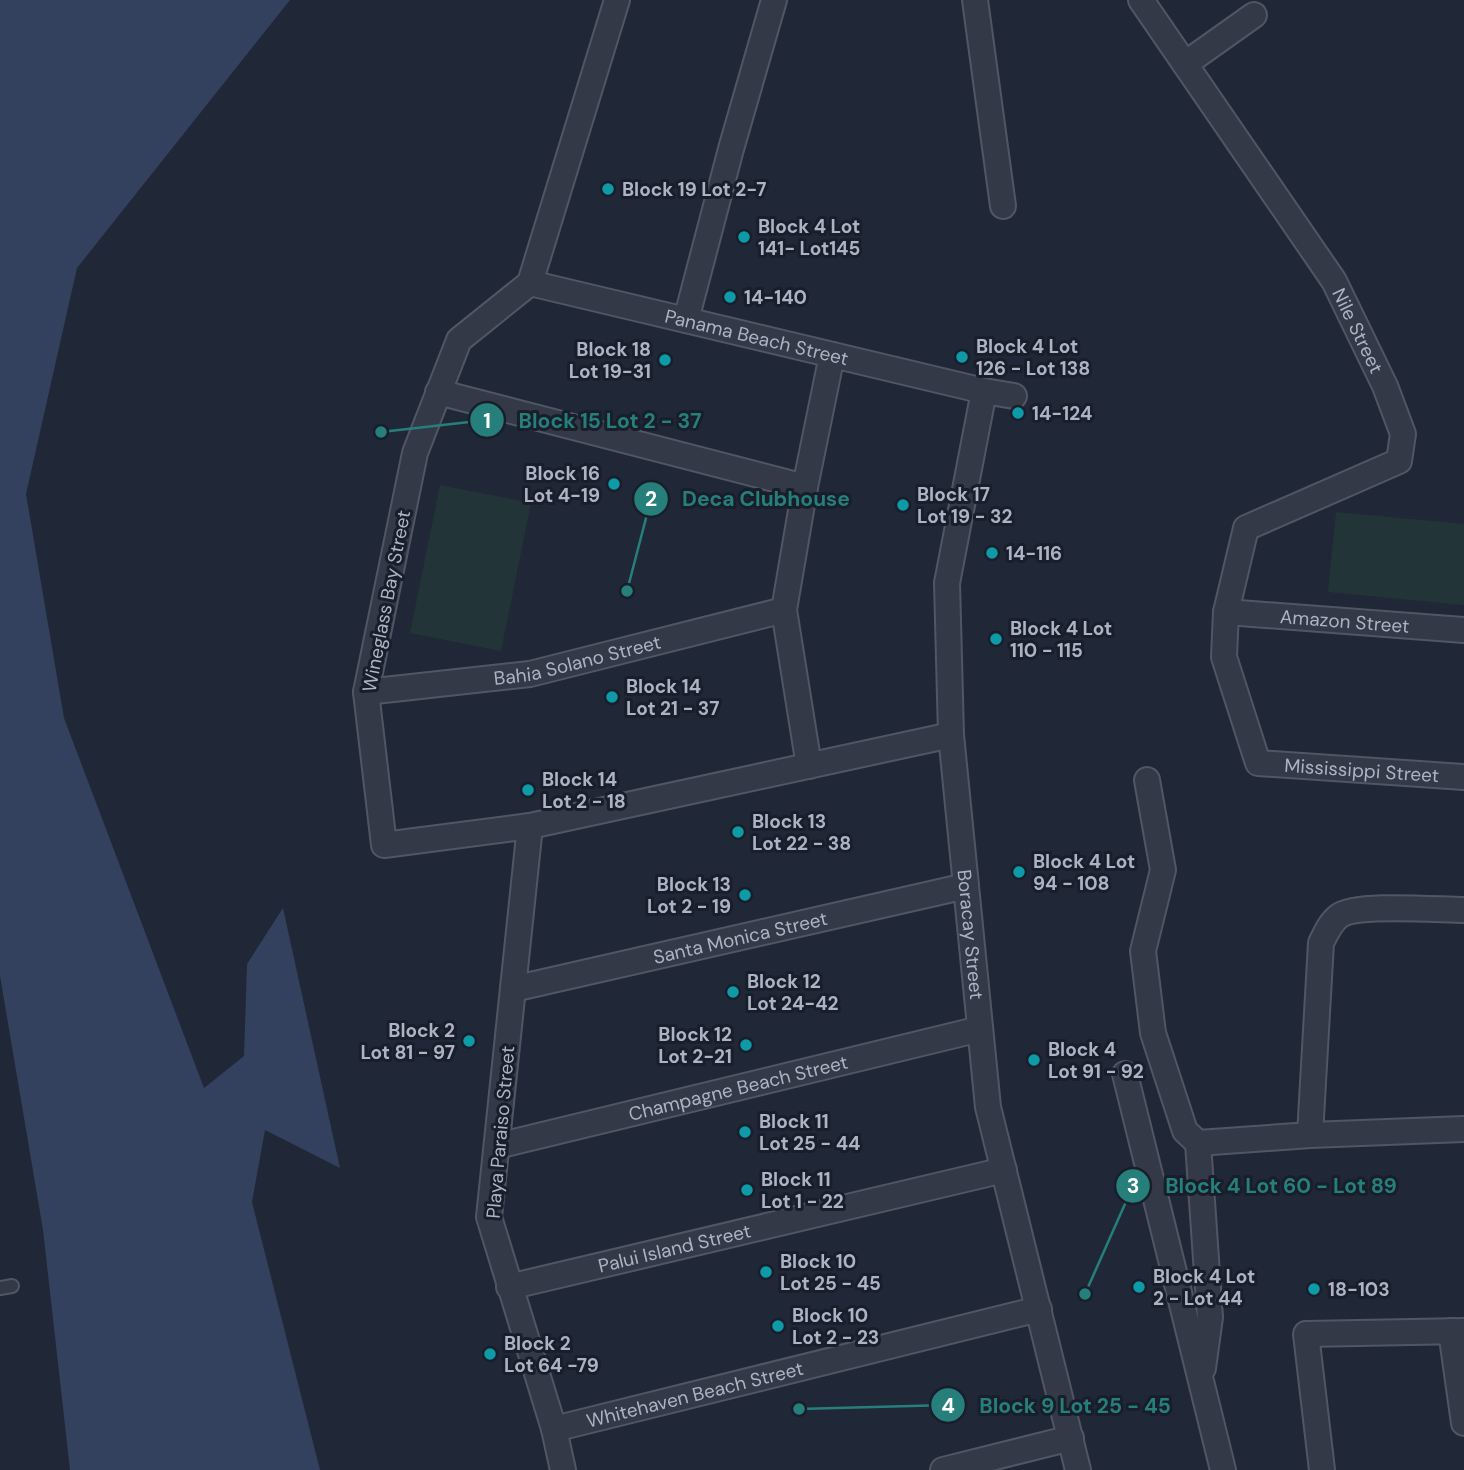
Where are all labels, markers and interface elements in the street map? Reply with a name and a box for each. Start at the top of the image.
place label: Block 19 Lot 2-7 [622,177,766,202]
marker: Block 19 Lot 2-7 [600,181,616,197]
place label: Block 4 Lot 141- Lot145 [758,214,860,261]
marker: Block 4 Lot 141- Lot145 [736,229,752,245]
street label: Nile Street [1326,284,1389,377]
place label: 14-140 [744,285,807,310]
marker: 14-140 [722,289,738,305]
street label: Panama Beach Street [662,304,851,371]
place label: Block 4 Lot 126 - Lot 138 [976,334,1090,381]
place label: Block 18 Lot 19-31 [569,337,651,384]
marker: Block 4 Lot 126 - Lot 138 [954,349,970,365]
marker: Block 18 Lot 19-31 [657,352,673,368]
callout: Block 15 Lot 2 - 37 [470,399,715,441]
place label: 14-124 [1032,401,1092,426]
marker: 14-124 [1010,405,1026,421]
text: 1 [483,407,491,435]
text: Block 15 Lot 2 - 37 [519,407,701,435]
place label: Block 16 Lot 4-19 [524,461,600,508]
marker: Block 16 Lot 4-19 [606,476,622,492]
callout: Deca Clubhouse [633,478,864,520]
place label: Block 17 Lot 19 - 32 [917,482,1012,529]
text: 2 [645,485,657,513]
text: Deca Clubhouse [682,485,850,513]
marker: Block 17 Lot 19 - 32 [895,497,911,513]
street label: Wineglass Bay Street [357,508,416,694]
place label: 14-116 [1006,541,1062,566]
marker: 14-116 [984,545,1000,561]
street label: Amazon Street [1279,604,1410,639]
place label: Block 4 Lot 110 - 115 [1010,616,1112,663]
street label: Bahia Solano Street [493,630,664,691]
marker: Block 4 Lot 110 - 115 [988,631,1004,647]
place label: Block 14 Lot 21 - 37 [626,674,719,721]
marker: Block 14 Lot 21 - 37 [604,689,620,705]
street label: Mississippi Street [1284,753,1440,788]
place label: Block 14 Lot 2 - 18 [542,767,626,814]
marker: Block 14 Lot 2 - 18 [520,782,536,798]
place label: Block 13 Lot 22 - 38 [752,809,851,856]
marker: Block 13 Lot 22 - 38 [730,824,746,840]
place label: Block 4 Lot 94 - 108 [1033,849,1135,896]
marker: Block 4 Lot 94 - 108 [1011,864,1027,880]
street label: Boracay Street [951,868,989,1001]
place label: Block 13 Lot 2 - 19 [647,872,731,919]
marker: Block 13 Lot 2 - 19 [737,887,753,903]
street label: Santa Monica Street [651,906,830,970]
place label: Block 12 Lot 24-42 [747,969,839,1016]
marker: Block 12 Lot 24-42 [725,984,741,1000]
place label: Block 2 Lot 81 - 97 [360,1018,455,1065]
place label: Block 12 Lot 2-21 [658,1022,732,1069]
marker: Block 2 Lot 81 - 97 [461,1033,477,1049]
marker: Block 12 Lot 2-21 [738,1037,754,1053]
place label: Block 4 Lot 91 - 92 [1048,1037,1144,1084]
street label: Playa Paraiso Street [480,1045,520,1219]
street label: Champagne Beach Street [626,1049,850,1127]
marker: Block 4 Lot 91 - 92 [1026,1052,1042,1068]
place label: Block 11 Lot 25 - 44 [759,1109,860,1156]
marker: Block 11 Lot 25 - 44 [737,1124,753,1140]
callout: Block 4 Lot 60 - Lot 89 [1116,1165,1411,1207]
place label: Block 11 Lot 1 - 22 [761,1167,844,1214]
text: 3 [1127,1172,1139,1200]
text: Block 4 Lot 60 - Lot 89 [1165,1172,1397,1200]
marker: Block 11 Lot 1 - 22 [739,1182,755,1198]
street label: Palui Island Street [596,1218,753,1278]
place label: Block 10 Lot 25 - 45 [780,1249,881,1296]
marker: Block 10 Lot 25 - 45 [758,1264,774,1280]
place label: Block 4 Lot 2 - Lot 44 [1153,1264,1255,1311]
place label: 18-103 [1328,1277,1390,1302]
marker: Block 4 Lot 2 - Lot 44 [1131,1279,1147,1295]
marker: 18-103 [1306,1281,1322,1297]
place label: Block 10 Lot 2 - 23 [792,1303,879,1350]
marker: Block 10 Lot 2 - 23 [770,1318,786,1334]
place label: Block 2 Lot 64 -79 [504,1331,599,1378]
marker: Block 2 Lot 64 -79 [482,1346,498,1362]
street label: Whitehaven Beach Street [584,1356,806,1434]
callout: Block 9 Lot 25 - 45 [930,1384,1185,1426]
text: 4 [941,1392,955,1420]
text: Block 9 Lot 25 - 45 [979,1392,1171,1420]

